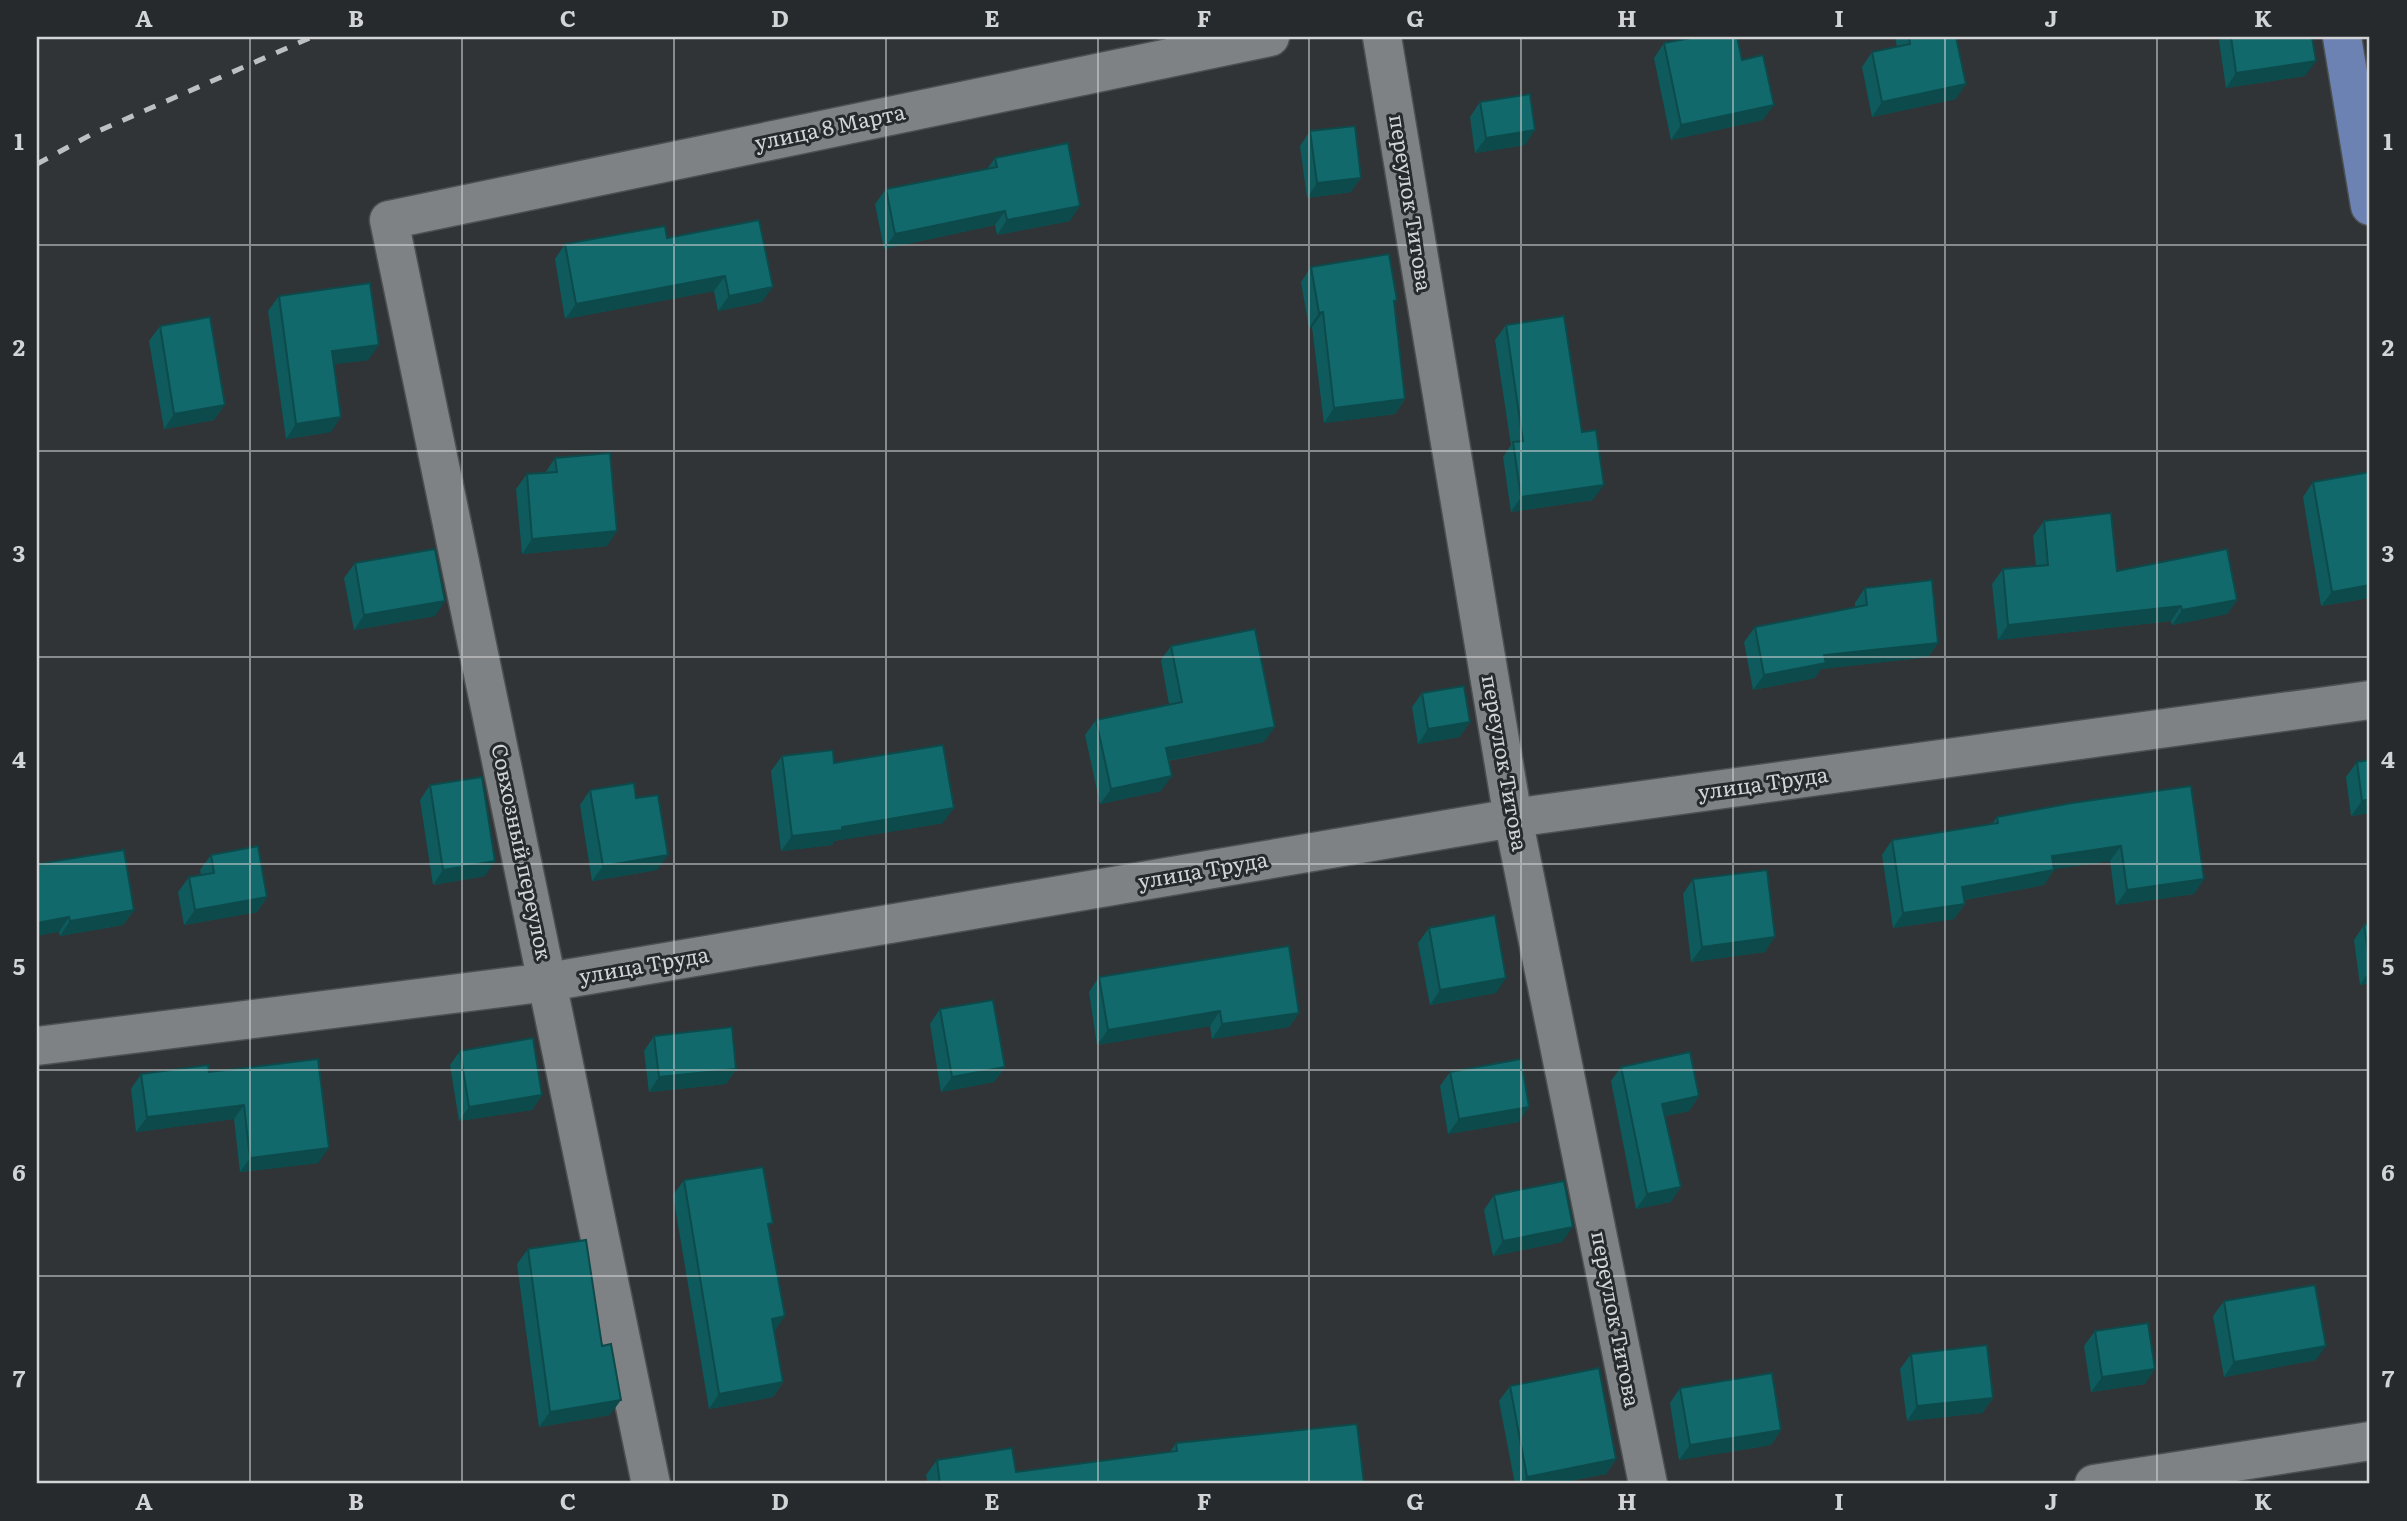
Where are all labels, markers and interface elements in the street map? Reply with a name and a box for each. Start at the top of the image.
text: A [135,0,153,34]
text: B [348,0,364,34]
text: C [560,0,576,34]
text: D [771,0,789,34]
text: E [984,0,1000,34]
text: F [1197,0,1212,34]
text: G [1406,0,1424,34]
text: H [1617,0,1637,34]
text: I [1834,0,1844,34]
text: J [2044,0,2058,34]
text: K [2254,0,2272,34]
street label: улица 8 Марта [751,94,908,157]
street label: переулок Титова [1383,112,1442,294]
text: 1 [14,123,24,157]
text: 1 [2383,123,2393,157]
text: 2 [13,329,25,363]
text: 2 [2382,329,2394,363]
text: 3 [13,535,25,569]
text: 3 [2382,535,2394,569]
street label: переулок Титова [1476,672,1537,854]
street label: Совхозный переулок [485,740,562,963]
text: 4 [12,741,26,775]
text: 4 [2381,741,2395,775]
street label: улица Труда [1695,757,1831,806]
street label: улица Труда [1135,842,1271,895]
street label: улица Труда [576,937,712,990]
text: 5 [13,948,25,982]
text: 5 [2382,948,2394,982]
text: 6 [12,1154,26,1188]
text: 6 [2381,1154,2395,1188]
street label: переулок Титова [1585,1228,1650,1410]
text: 7 [13,1360,26,1394]
text: 7 [2382,1360,2395,1394]
text: A [135,1483,153,1517]
text: B [348,1483,364,1517]
text: C [560,1483,576,1517]
text: D [771,1483,789,1517]
text: E [984,1483,1000,1517]
text: F [1197,1483,1212,1517]
text: G [1406,1483,1424,1517]
text: H [1617,1483,1637,1517]
text: I [1834,1483,1844,1517]
text: J [2044,1483,2058,1517]
text: K [2254,1483,2272,1517]

